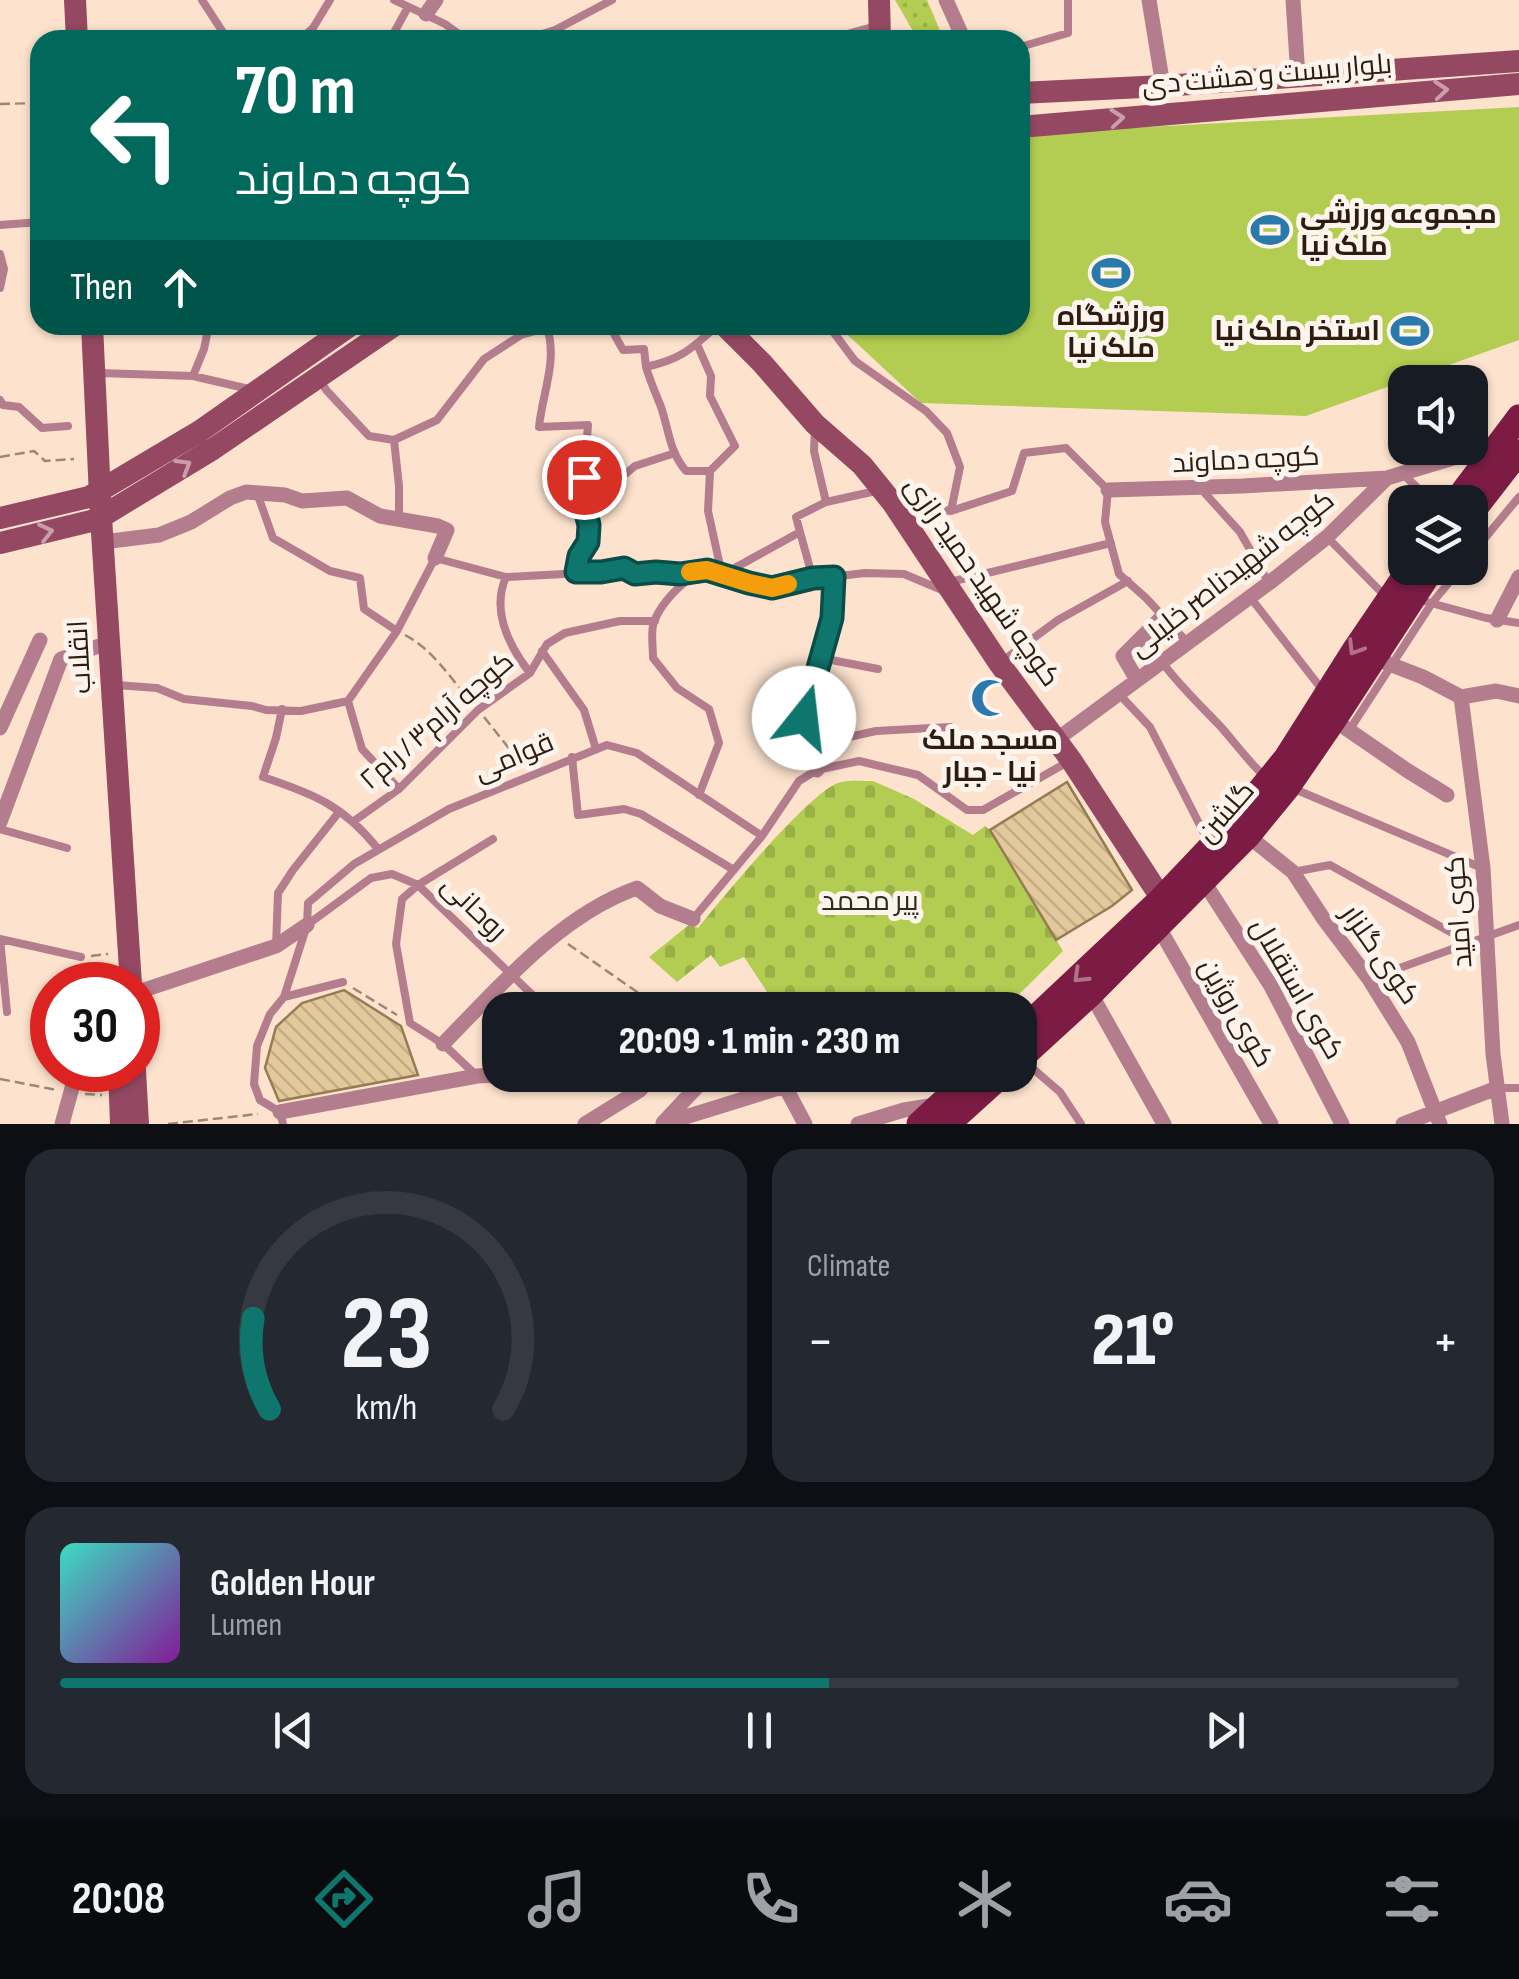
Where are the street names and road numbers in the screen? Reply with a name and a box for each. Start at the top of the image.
street label: بلوار بیست و هشت دی [1141,48,1393,102]
street label: کوچه دماوند [1172,440,1320,481]
street label: کوچه شهید حمید رازی [896,471,1067,694]
street label: کوچه شهیدناصر خلیلی [1123,484,1342,665]
street label: انقلاب [62,619,98,695]
street label: کوچه آرام۳ / رام۲ [353,645,522,798]
street label: قوامی [469,726,559,788]
street label: گلشن [1190,775,1262,849]
street label: کوی امید [1439,855,1479,969]
street label: روحانی [434,869,514,947]
street label: کوی گلزار [1333,897,1426,1011]
street label: کوی استقلال [1243,913,1351,1065]
street label: کوی روژین [1192,953,1280,1073]

